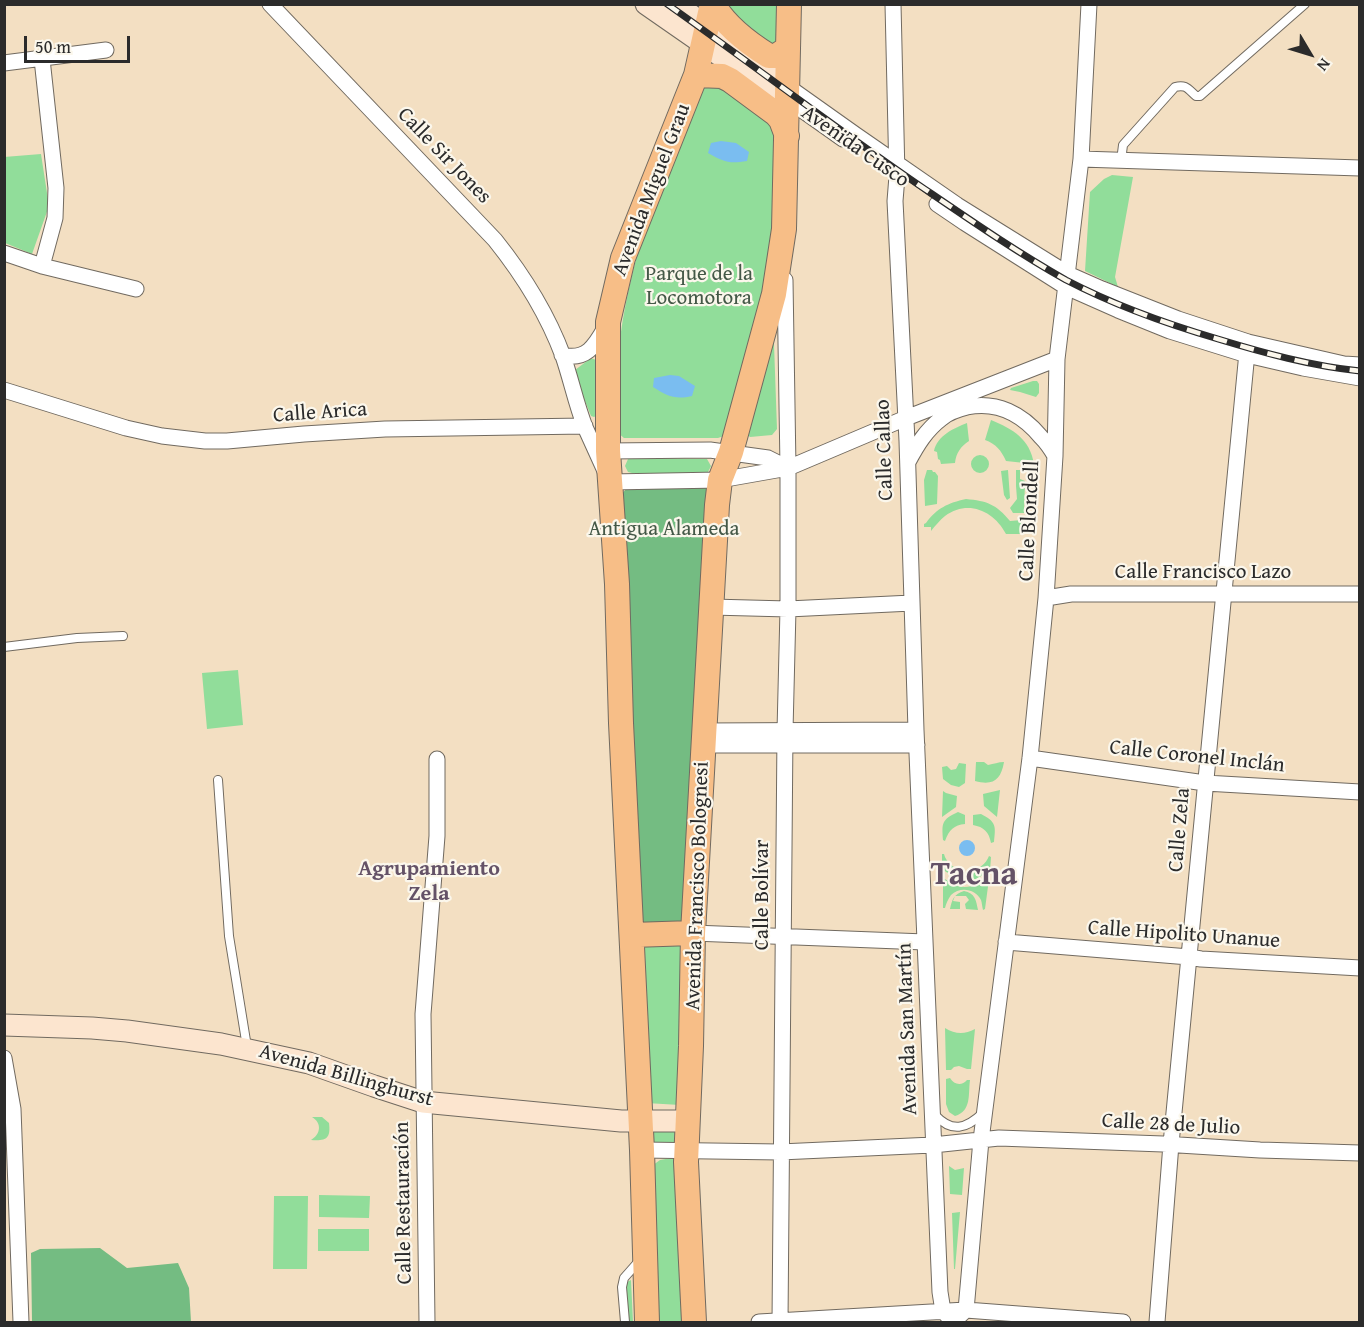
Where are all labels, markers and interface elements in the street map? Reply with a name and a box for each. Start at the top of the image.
scale bar [27,24,134,62]
north arrow [1280,24,1340,84]
text: 50 m [35,33,71,60]
text: N [1311,53,1337,77]
street label: Avenida Miguel Grau [608,100,696,280]
street label: Avenida Cusco [796,101,914,193]
street label: Calle Sir Jones [392,103,496,209]
park label: Parque de la Locomotora [645,262,753,312]
street label: Calle Arica [272,397,368,429]
street label: Calle Callao [871,399,899,501]
street label: Calle Blondell [1014,460,1046,582]
park label: Antigua Alameda [589,517,739,543]
street label: Calle Francisco Lazo [1115,560,1291,586]
street label: Calle Coronel Inclán [1108,735,1286,779]
street label: Avenida Francisco Bolognesi [681,761,715,1011]
street label: Calle Zela [1164,787,1196,873]
street label: Calle Bolívar [750,840,776,950]
district label: Agrupamiento Zela [358,856,500,908]
district label: Tacna [931,856,1017,896]
street label: Calle Hipolito Unanue [1087,916,1281,954]
street label: Avenida San Martín [892,942,924,1116]
street label: Avenida Billinghurst [256,1039,436,1113]
street label: Calle 28 de Julio [1101,1109,1241,1141]
street label: Calle Restauración [390,1121,418,1285]

